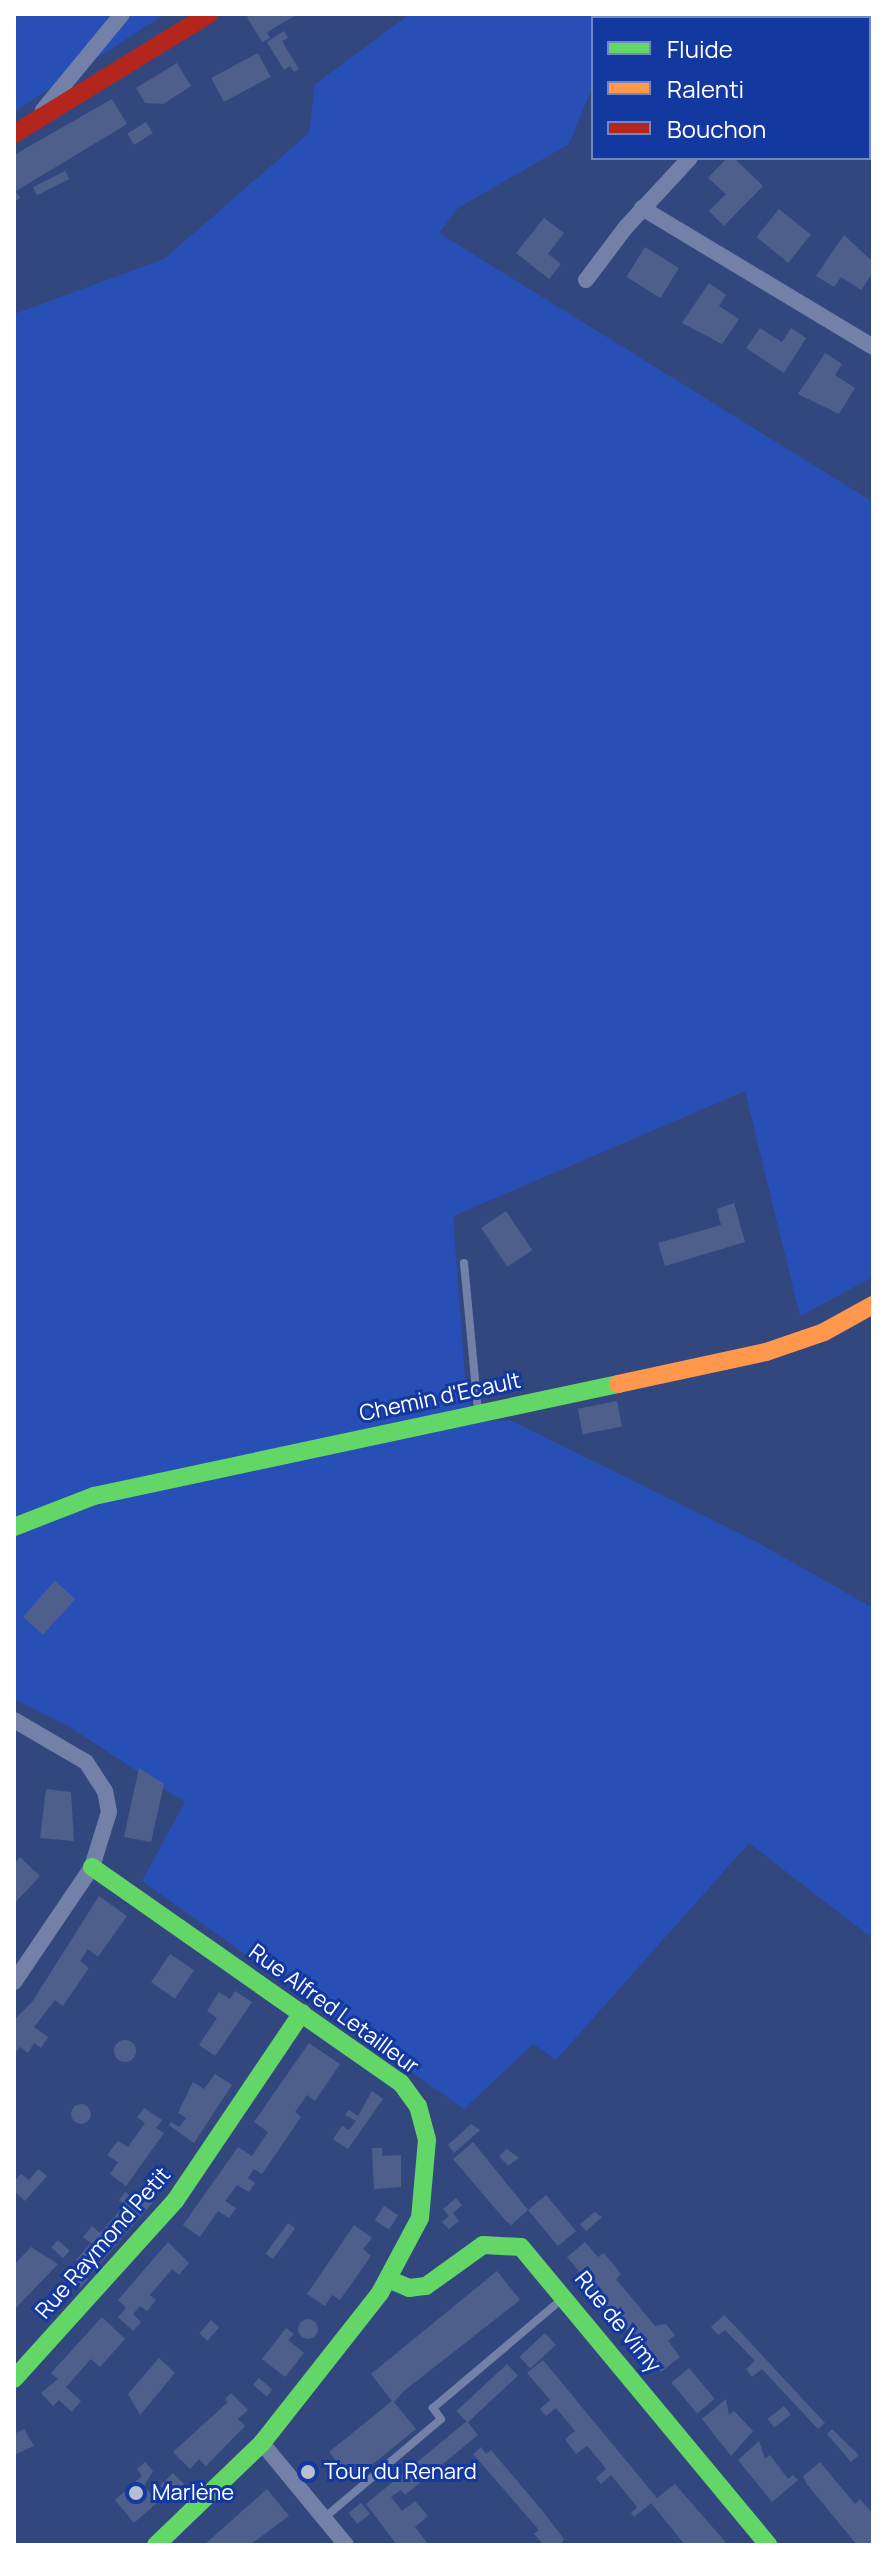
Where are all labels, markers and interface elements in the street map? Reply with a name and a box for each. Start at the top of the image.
legend [591,16,871,160]
text: Fluide [667,32,733,65]
text: Ralenti [667,72,744,105]
text: Bouchon [667,112,766,145]
street label: Chemin d'Ecault [357,1367,523,1427]
street label: Rue Alfred Letailleur [244,1939,424,2079]
street label: Rue Raymond Petit [30,2162,176,2324]
street label: Rue de Vimy [569,2266,667,2378]
place label: Tour du Renard [324,2459,477,2485]
marker: Tour du Renard [299,2463,317,2481]
place label: Marlène [152,2480,234,2506]
marker: Marlène [127,2484,145,2502]

